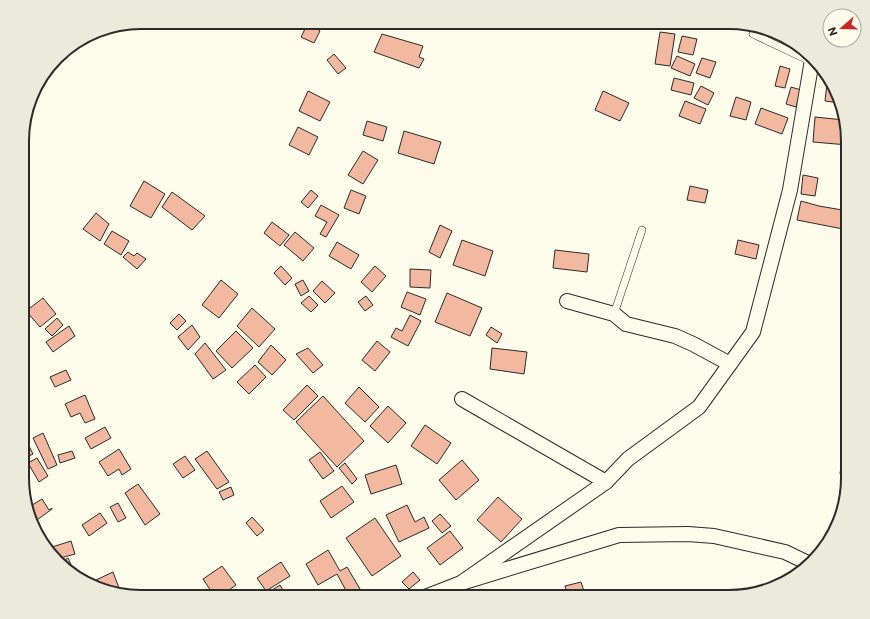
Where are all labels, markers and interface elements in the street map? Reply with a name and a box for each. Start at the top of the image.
north arrow [822,8,862,48]
text: N [825,25,840,38]

